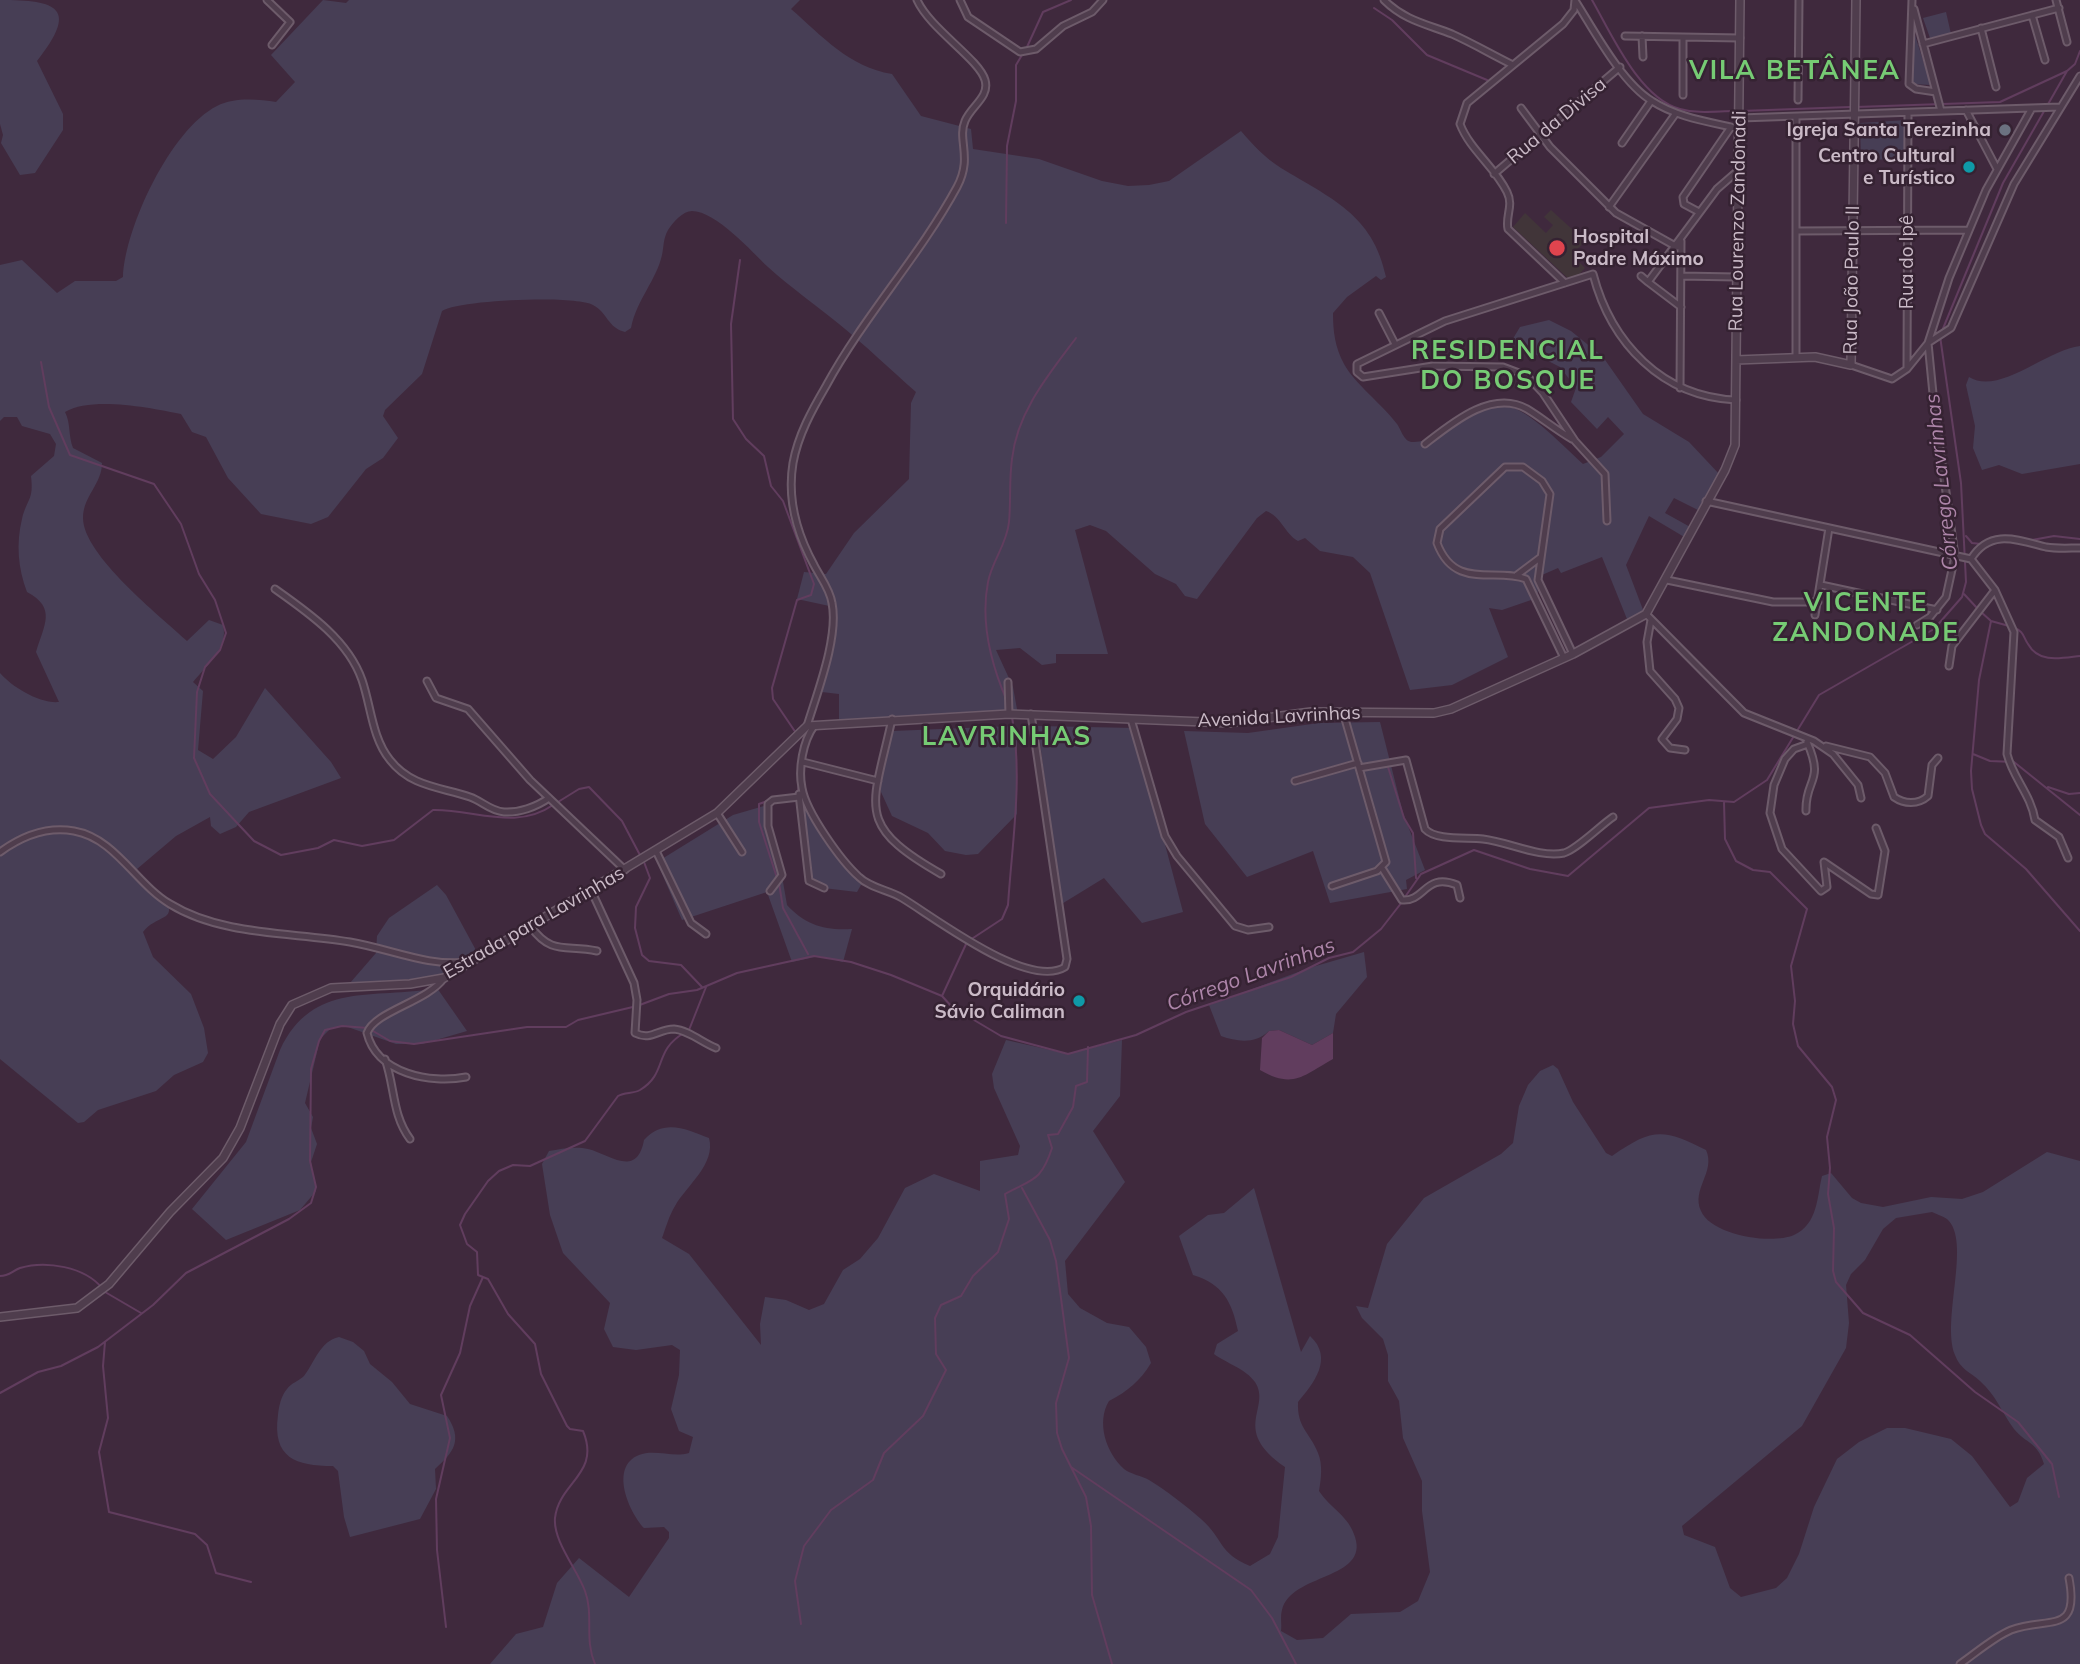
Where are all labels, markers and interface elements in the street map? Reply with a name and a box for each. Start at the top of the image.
district label: VILA BETÂNEA [1690,55,1900,87]
street label: Rua da Divisa [1503,73,1611,169]
street label: Rua Lourenzo Zandonadi [1725,110,1751,332]
place label: Igreja Santa Terezinha [1787,119,1991,141]
marker: Igreja Santa Terezinha [1997,122,2013,138]
place label: Centro Cultural e Turístico [1818,145,1955,189]
marker: Centro Cultural e Turístico [1961,159,1977,175]
street label: Rua João Paulo II [1839,205,1865,355]
street label: Rua do Ipê [1896,215,1918,309]
place label: Hospital Padre Máximo [1573,226,1704,270]
marker: Hospital Padre Máximo [1547,238,1567,258]
district label: RESIDENCIAL DO BOSQUE [1412,335,1604,396]
water label: Córrego Lavrinhas [1920,392,1964,572]
district label: VICENTE ZANDONADE [1773,587,1959,648]
street label: Avenida Lavrinhas [1197,701,1361,733]
district label: LAVRINHAS [923,721,1091,753]
street label: Estrada para Lavrinhas [439,862,629,984]
water label: Córrego Lavrinhas [1163,933,1339,1017]
place label: Orquidário Sávio Caliman [935,979,1065,1023]
marker: Orquidário Sávio Caliman [1071,993,1087,1009]

